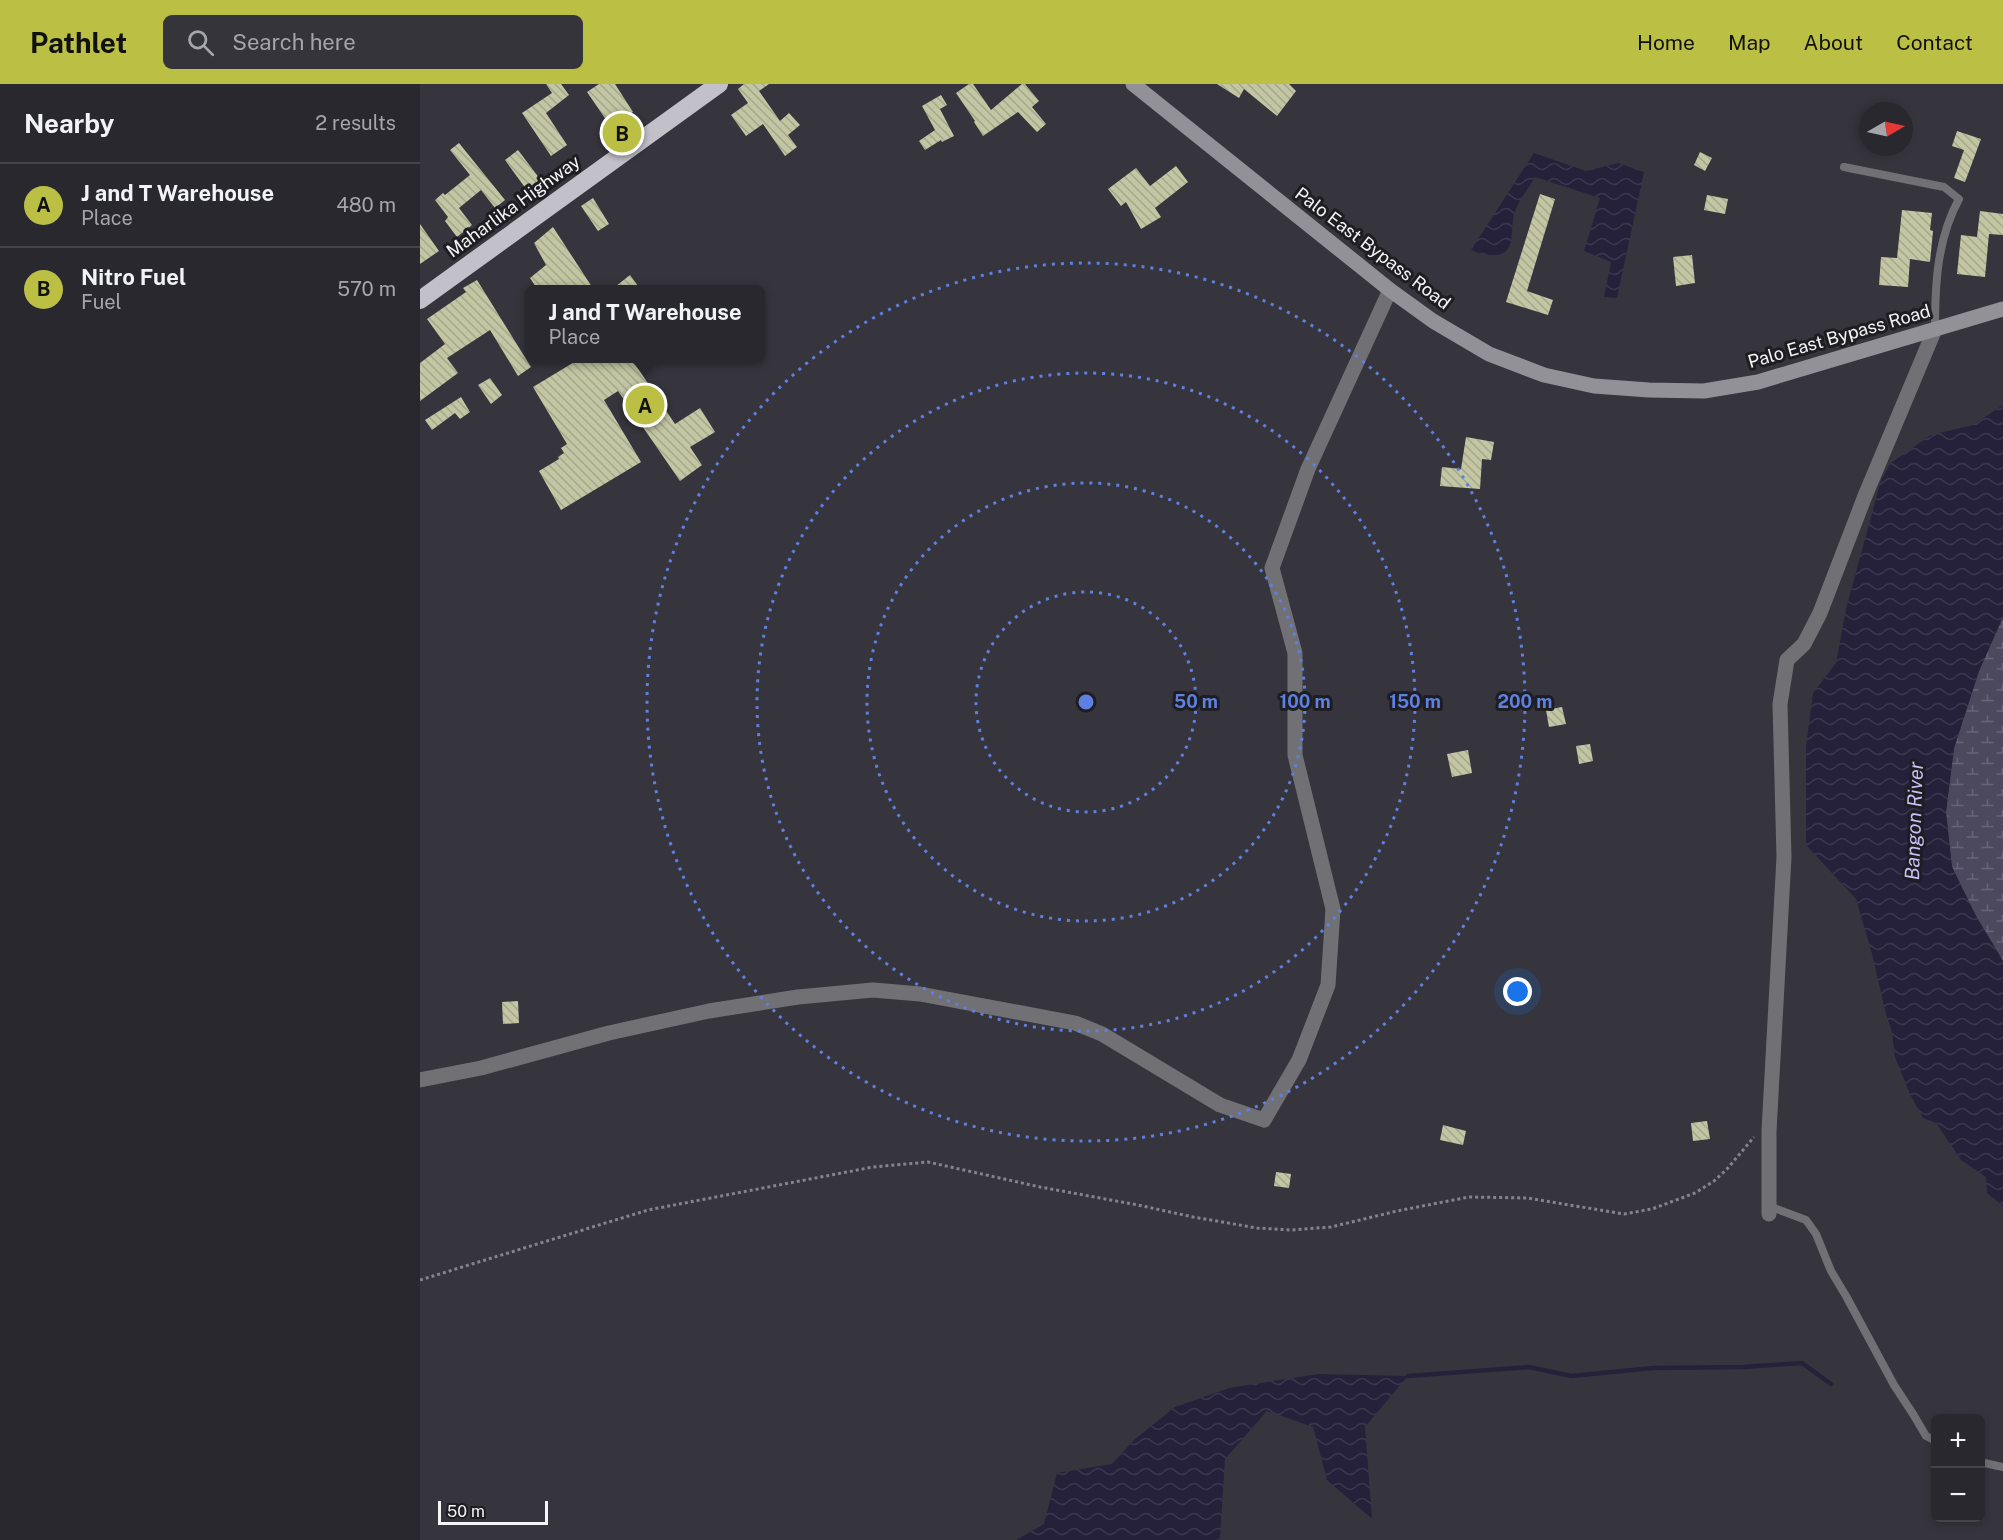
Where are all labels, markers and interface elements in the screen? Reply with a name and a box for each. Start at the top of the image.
search box [163,15,583,69]
text: Pathlet [30,26,127,59]
icon: search [184,26,217,59]
text: Search here [232,29,356,55]
text: Home [1637,30,1695,55]
text: Map [1728,30,1771,55]
text: About [1804,30,1863,55]
text: Contact [1896,30,1973,55]
north arrow [1859,102,1913,156]
text: Nearby [24,108,114,139]
pin: B [602,110,642,156]
text: 2 results [315,111,396,135]
street label: Maharlika Highway [442,150,584,261]
text: J and T Warehouse [81,180,274,206]
street label: Palo East Bypass Road [1291,183,1455,313]
text: A [36,193,51,217]
text: 480 m [336,193,396,217]
text: Place [81,206,133,230]
text: Nitro Fuel [81,264,186,290]
text: B [37,277,50,301]
text: 570 m [337,277,396,301]
popup [525,285,765,363]
text: Fuel [81,290,122,314]
text: J and T Warehouse [548,299,742,325]
street label: Palo East Bypass Road [1745,300,1933,372]
text: Place [548,325,600,349]
pin: A [626,382,664,428]
text: 50 m [1174,691,1218,712]
text: 100 m [1279,691,1331,712]
text: 150 m [1389,691,1441,712]
text: 200 m [1498,691,1552,712]
centre of rings [1076,692,1096,712]
water label: Bangon River [1900,761,1928,881]
your location [1503,977,1532,1006]
map controls [1931,1414,1985,1522]
button: + [1931,1414,1985,1468]
button: − [1931,1468,1985,1522]
scale bar [438,1498,548,1526]
text: 50 m [447,1502,485,1521]

